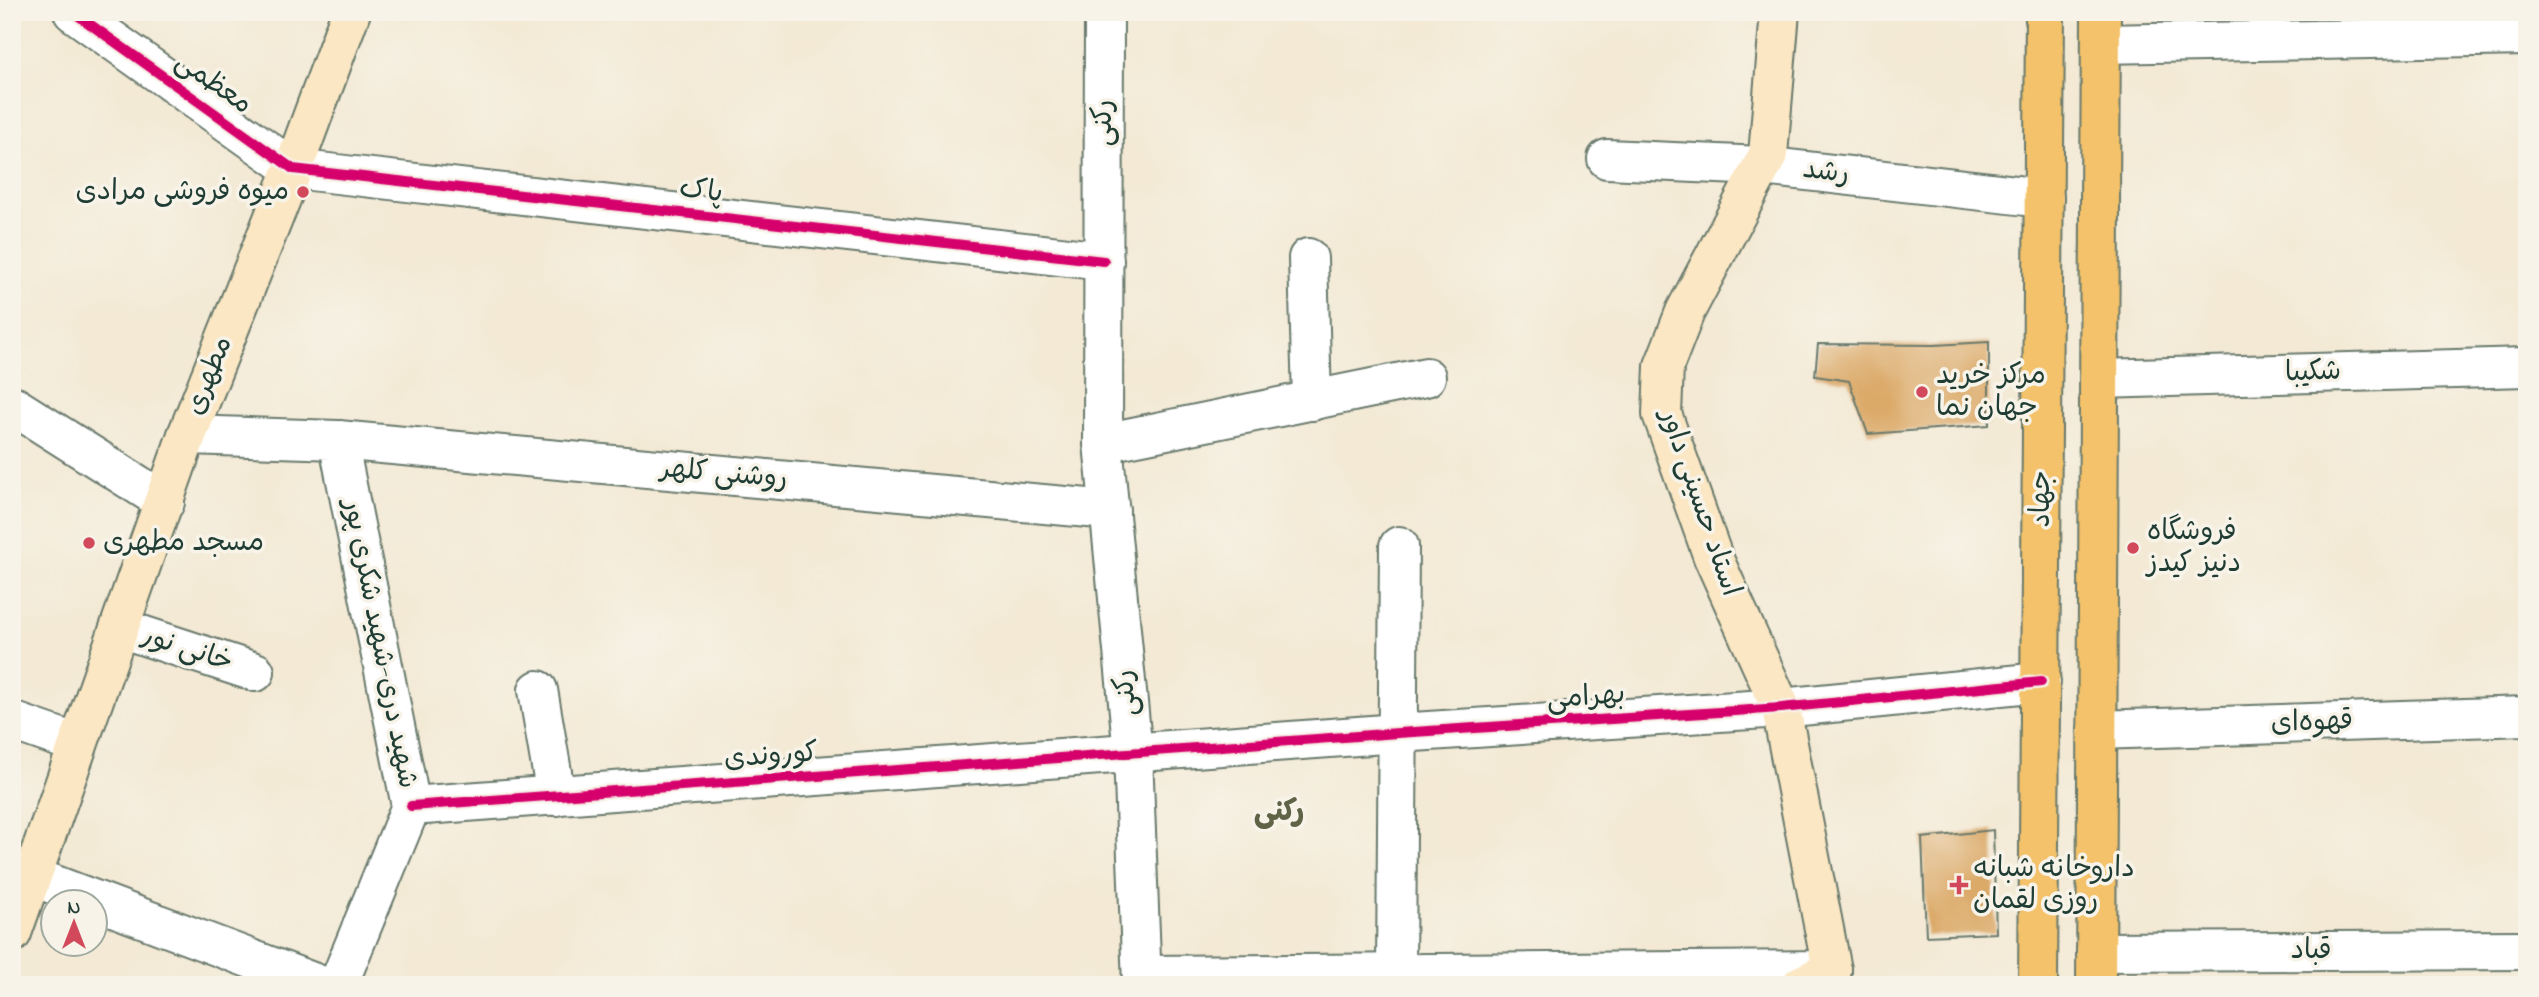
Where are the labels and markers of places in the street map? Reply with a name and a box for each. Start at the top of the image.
place label: میوه فروشی مرادی [76,172,289,213]
marker: میوه فروشی مرادی [295,184,311,200]
place label: مرکز خرید جهان نما [1936,356,2046,429]
marker: مرکز خرید جهان نما [1914,384,1930,400]
place label: فروشگاه دنیز کیدز [2145,512,2241,585]
place label: مسجد مطهری [103,523,264,564]
marker: مسجد مطهری [81,535,97,551]
marker: فروشگاه دنیز کیدز [2125,540,2141,556]
place label: داروخانه شبانه روزی لقمان [1973,849,2135,922]
marker: داروخانه شبانه روزی لقمان [1951,877,1967,893]

